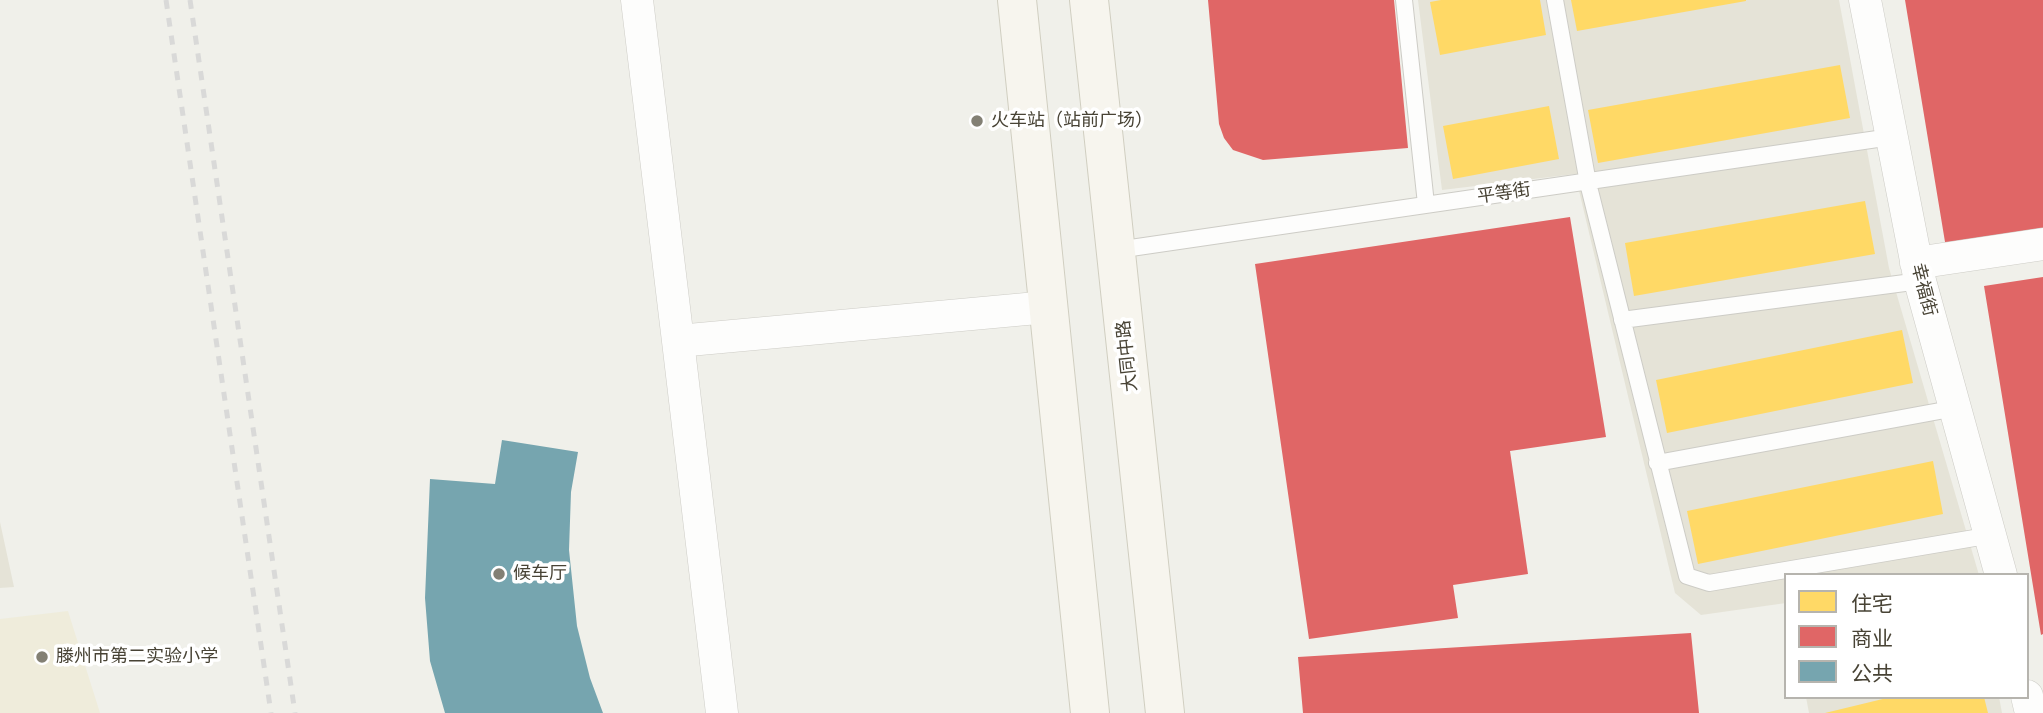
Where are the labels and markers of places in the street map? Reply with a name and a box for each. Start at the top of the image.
place label: 火车站（站前广场） [991,110,1153,132]
marker: 火车站（站前广场） [969,113,985,129]
place label: 候车厅 [513,563,567,585]
marker: 候车厅 [491,566,507,582]
place label: 滕州市第二实验小学 [56,646,218,668]
marker: 滕州市第二实验小学 [34,649,50,665]

